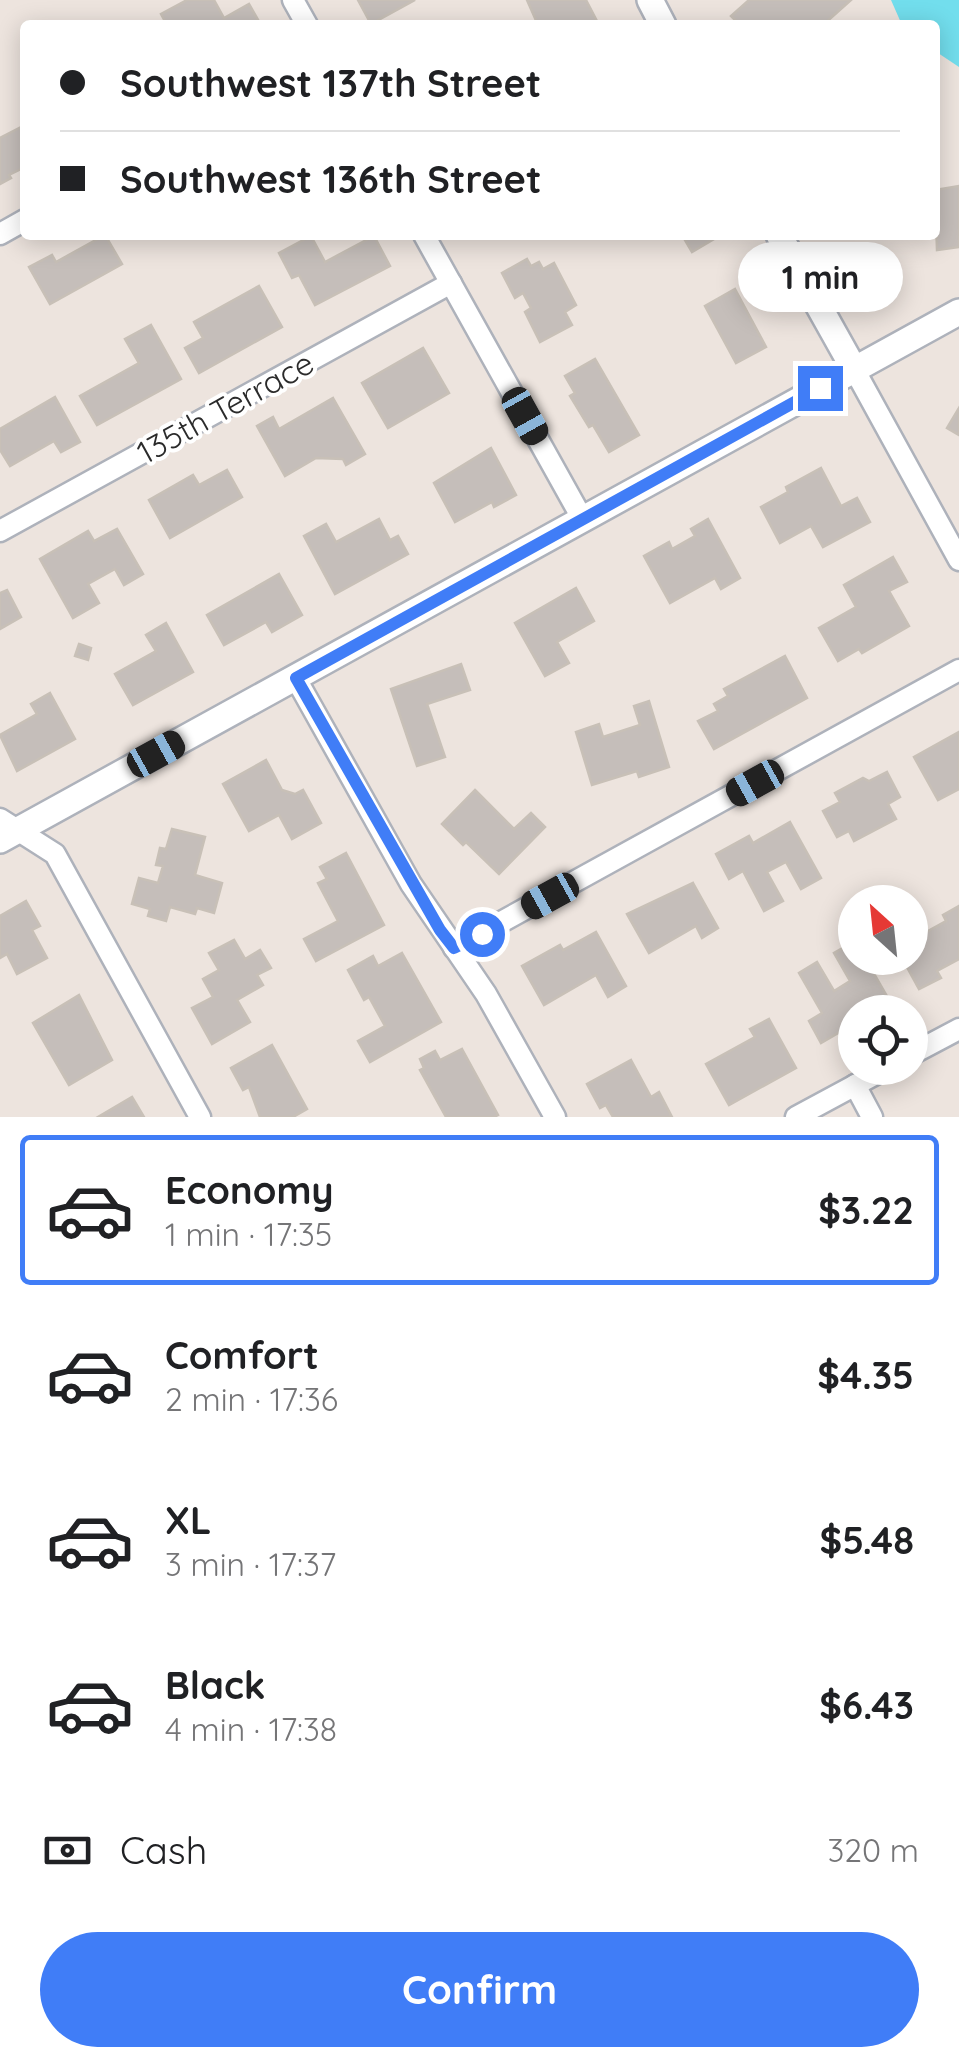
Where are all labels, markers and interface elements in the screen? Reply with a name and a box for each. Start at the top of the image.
text: Southwest 137th Street [120,59,541,107]
text: Southwest 136th Street [120,155,542,203]
callout: 1 min [738,243,902,313]
text: 1 min [782,257,859,297]
street label: 135th Terrace [130,342,320,472]
route end [798,366,843,411]
car [497,382,553,450]
car [122,726,190,782]
car [721,755,789,811]
car [516,868,584,924]
north arrow [838,885,928,975]
map controls [838,885,928,1085]
route start [460,912,505,957]
button: locate [838,995,928,1085]
icon: car [45,1165,135,1255]
text: Economy [165,1166,334,1214]
text: $3.22 [818,1186,914,1234]
text: 1 min · 17:35 [165,1214,332,1254]
icon: car [45,1330,135,1420]
text: Comfort [165,1331,319,1379]
text: $4.35 [817,1351,914,1399]
text: 2 min · 17:36 [165,1379,338,1419]
icon: car [45,1495,135,1585]
text: XL [165,1496,211,1544]
text: $5.48 [819,1516,914,1564]
text: 3 min · 17:37 [165,1544,336,1584]
icon: car [45,1660,135,1750]
text: Black [165,1661,265,1709]
text: $6.43 [819,1681,914,1729]
text: 4 min · 17:38 [165,1709,337,1749]
icon: cash [40,1823,95,1878]
text: Cash [120,1826,207,1874]
text: 320 m [828,1830,919,1870]
button: Confirm [40,1932,919,2047]

